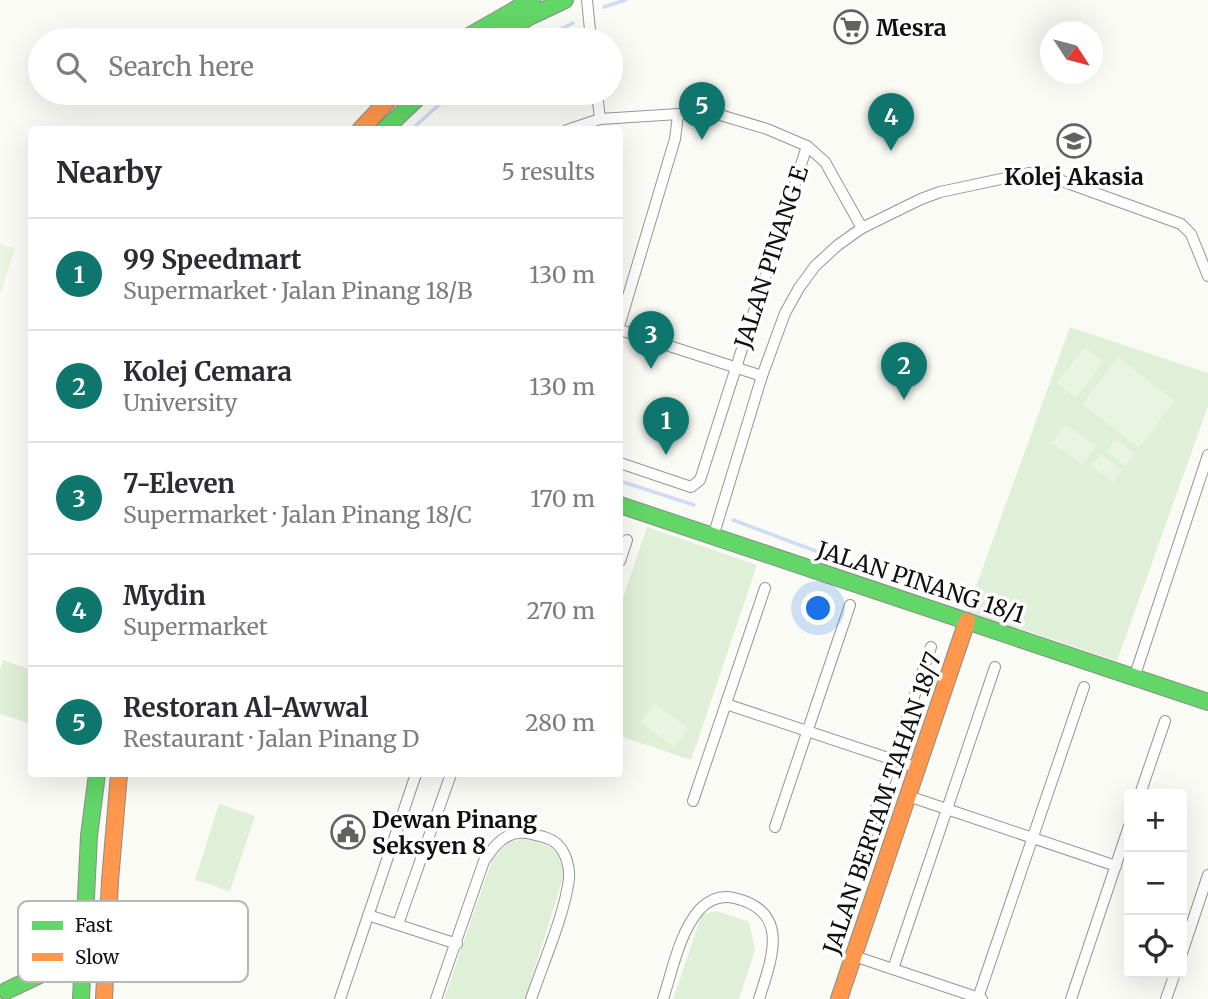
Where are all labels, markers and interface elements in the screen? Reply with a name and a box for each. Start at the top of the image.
supermarket icon: Mesra [832,8,870,46]
place label: Mesra [876,13,947,42]
north arrow [1040,21,1103,84]
search box [28,28,623,105]
icon: search [52,48,90,86]
text: Search here [108,50,254,83]
pin: 5 [679,82,725,140]
pin: 4 [868,93,914,151]
school or university icon: Kolej Akasia [1055,122,1093,160]
text: Nearby [56,153,162,191]
text: 5 results [501,157,595,186]
street label: JALAN PINANG E [728,162,814,353]
place label: Kolej Akasia [1004,162,1144,191]
text: 99 Speedmart [123,243,302,276]
text: 1 [74,260,84,289]
text: 130 m [529,260,595,289]
text: Supermarket · Jalan Pinang 18/B [123,276,472,305]
pin: 3 [628,311,674,369]
pin: 2 [881,342,927,400]
text: Kolej Cemara [123,355,292,388]
text: 2 [72,372,86,401]
text: 130 m [529,372,595,401]
text: University [123,388,238,417]
pin: 1 [643,397,689,455]
text: 7-Eleven [123,467,235,500]
text: 3 [72,484,86,513]
text: 170 m [530,484,595,513]
text: Supermarket · Jalan Pinang 18/C [123,500,472,529]
street label: JALAN PINANG 18/1 [812,534,1029,629]
text: Mydin [123,579,206,612]
your location [801,591,835,625]
text: 4 [72,596,86,625]
text: 270 m [527,596,595,625]
text: Supermarket [123,612,268,641]
street label: JALAN BERTAM TAHAN 18/7 [816,648,947,959]
text: Restoran Al-Awwal [123,691,368,724]
text: 5 [72,708,86,737]
text: 280 m [525,708,595,737]
text: Restaurant · Jalan Pinang D [123,724,419,753]
map controls [1124,789,1187,978]
button: + [1124,789,1187,852]
place label: Dewan Pinang Seksyen 8 [372,805,538,860]
public building icon: Dewan Pinang Seksyen 8 [329,813,367,851]
button: − [1124,852,1187,915]
legend [18,901,248,982]
text: Fast [75,913,113,937]
button: locate [1124,915,1187,978]
text: Slow [75,945,120,969]

